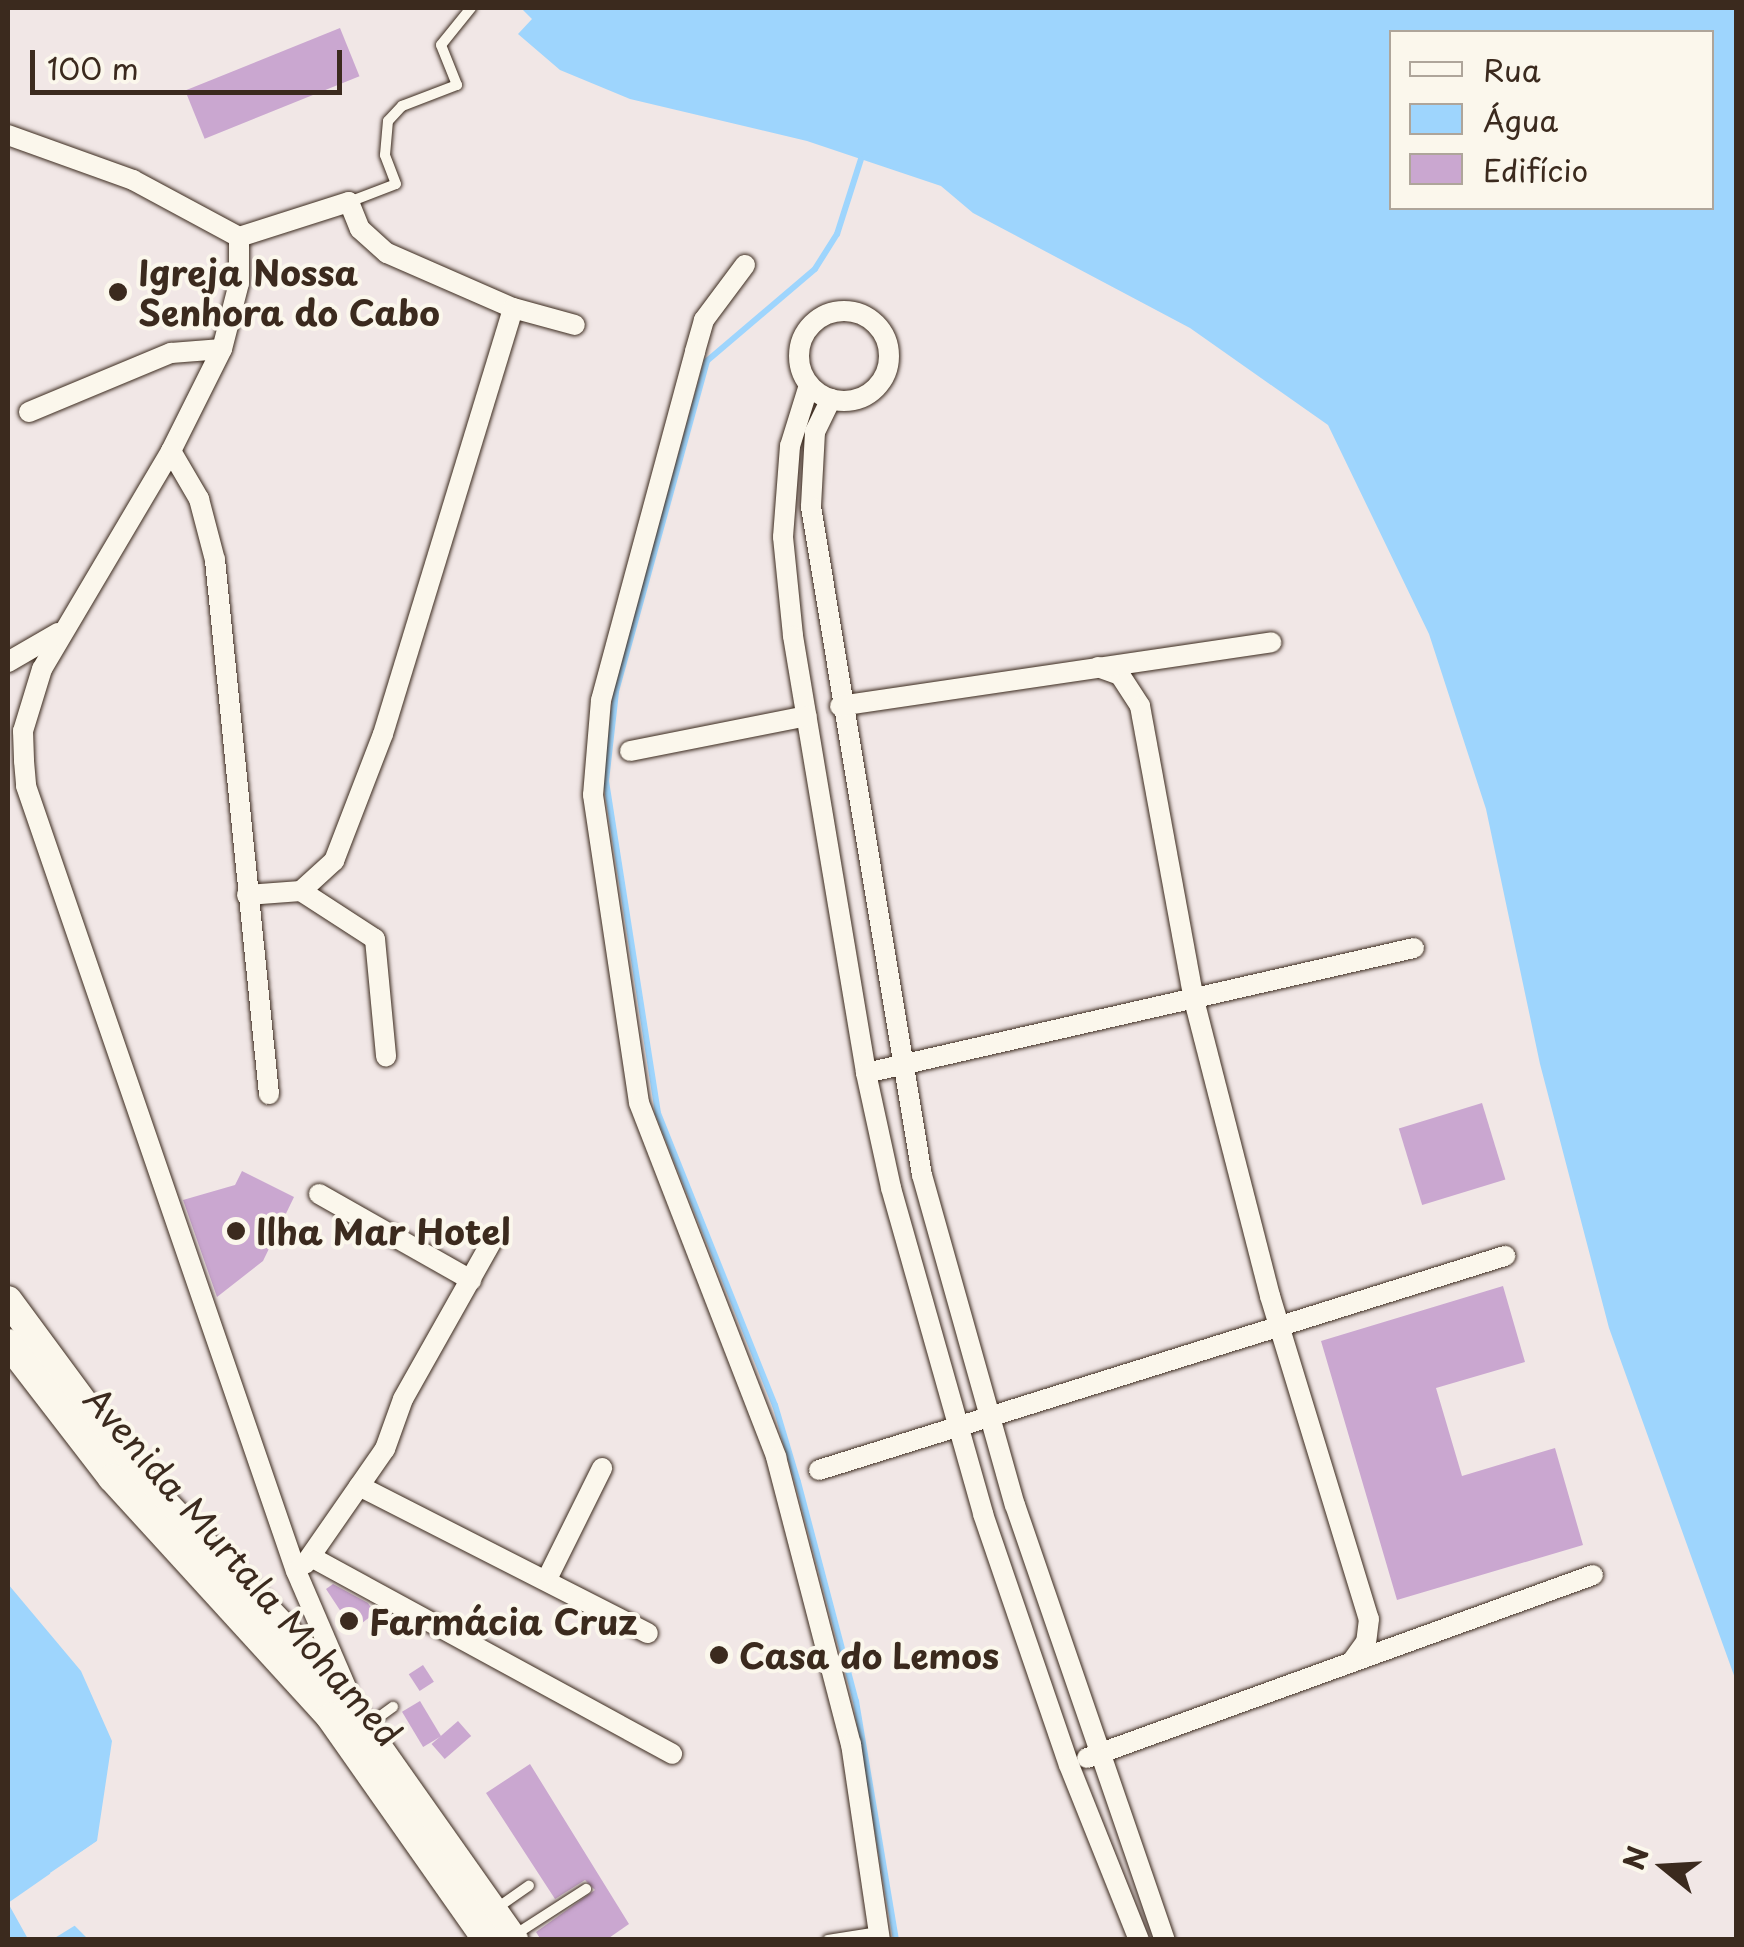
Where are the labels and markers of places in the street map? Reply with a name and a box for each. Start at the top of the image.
place label: Igreja Nossa Senhora do Cabo [138,251,440,333]
marker: Igreja Nossa Senhora do Cabo [107,281,129,303]
place label: Ilha Mar Hotel [256,1210,514,1252]
marker: Ilha Mar Hotel [225,1220,247,1242]
place label: Farmácia Cruz [369,1600,638,1642]
marker: Farmácia Cruz [338,1610,360,1632]
place label: Casa do Lemos [739,1634,1001,1676]
marker: Casa do Lemos [708,1644,730,1666]

